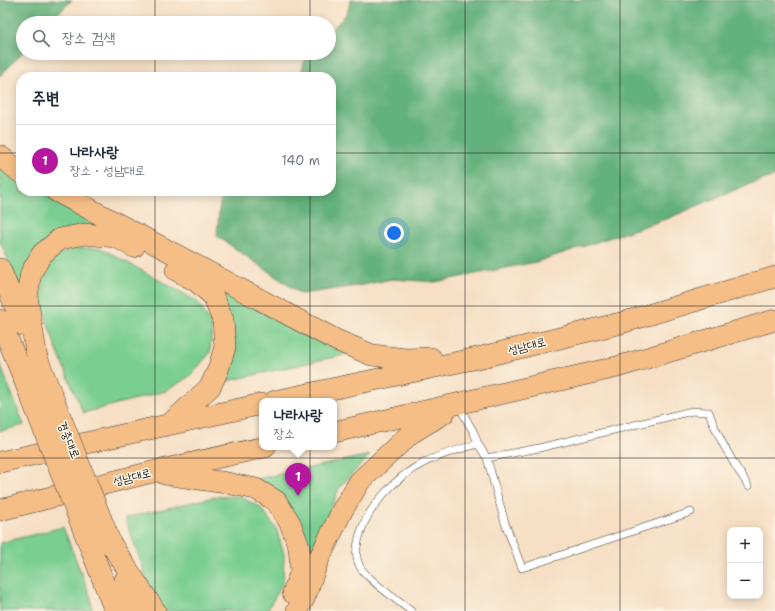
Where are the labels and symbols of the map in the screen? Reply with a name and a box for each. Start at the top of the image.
your location [384,223,404,243]
street label: 성남대로 [506,334,548,358]
street label: 경충대로 [54,419,84,461]
pin: 1 [285,463,311,496]
street label: 성남대로 [111,465,153,489]

